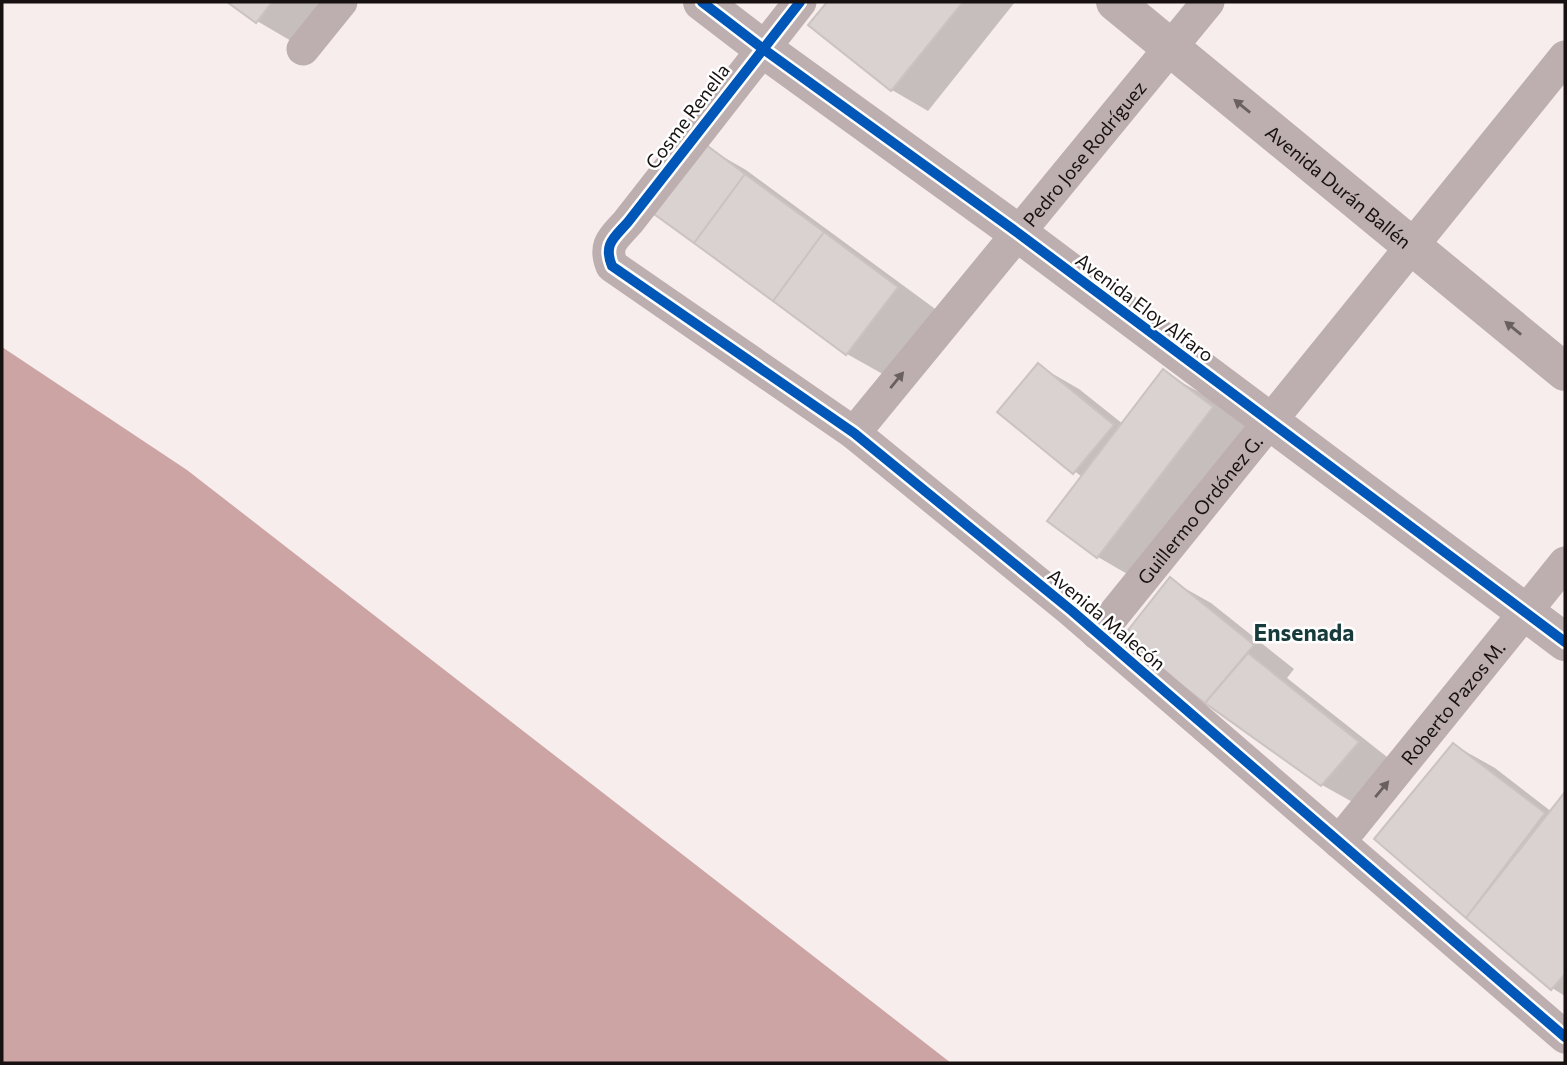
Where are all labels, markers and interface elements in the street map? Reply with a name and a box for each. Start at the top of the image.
street label: Cosme Renella [640,59,734,173]
street label: Pedro Jose Rodríguez [1017,76,1150,231]
one-way arrow [1234,99,1251,114]
street label: Avenida Durán Ballén [1262,120,1416,253]
street label: Avenida Eloy Alfaro [1072,248,1218,366]
one-way arrow [1504,321,1521,336]
one-way arrow [889,372,904,390]
street label: Guillermo Ordónez G. [1132,429,1267,588]
street label: Avenida Malecón [1043,563,1171,675]
district label: Ensenada [1254,618,1354,646]
street label: Roberto Pazos M. [1395,636,1509,769]
one-way arrow [1374,780,1389,798]

